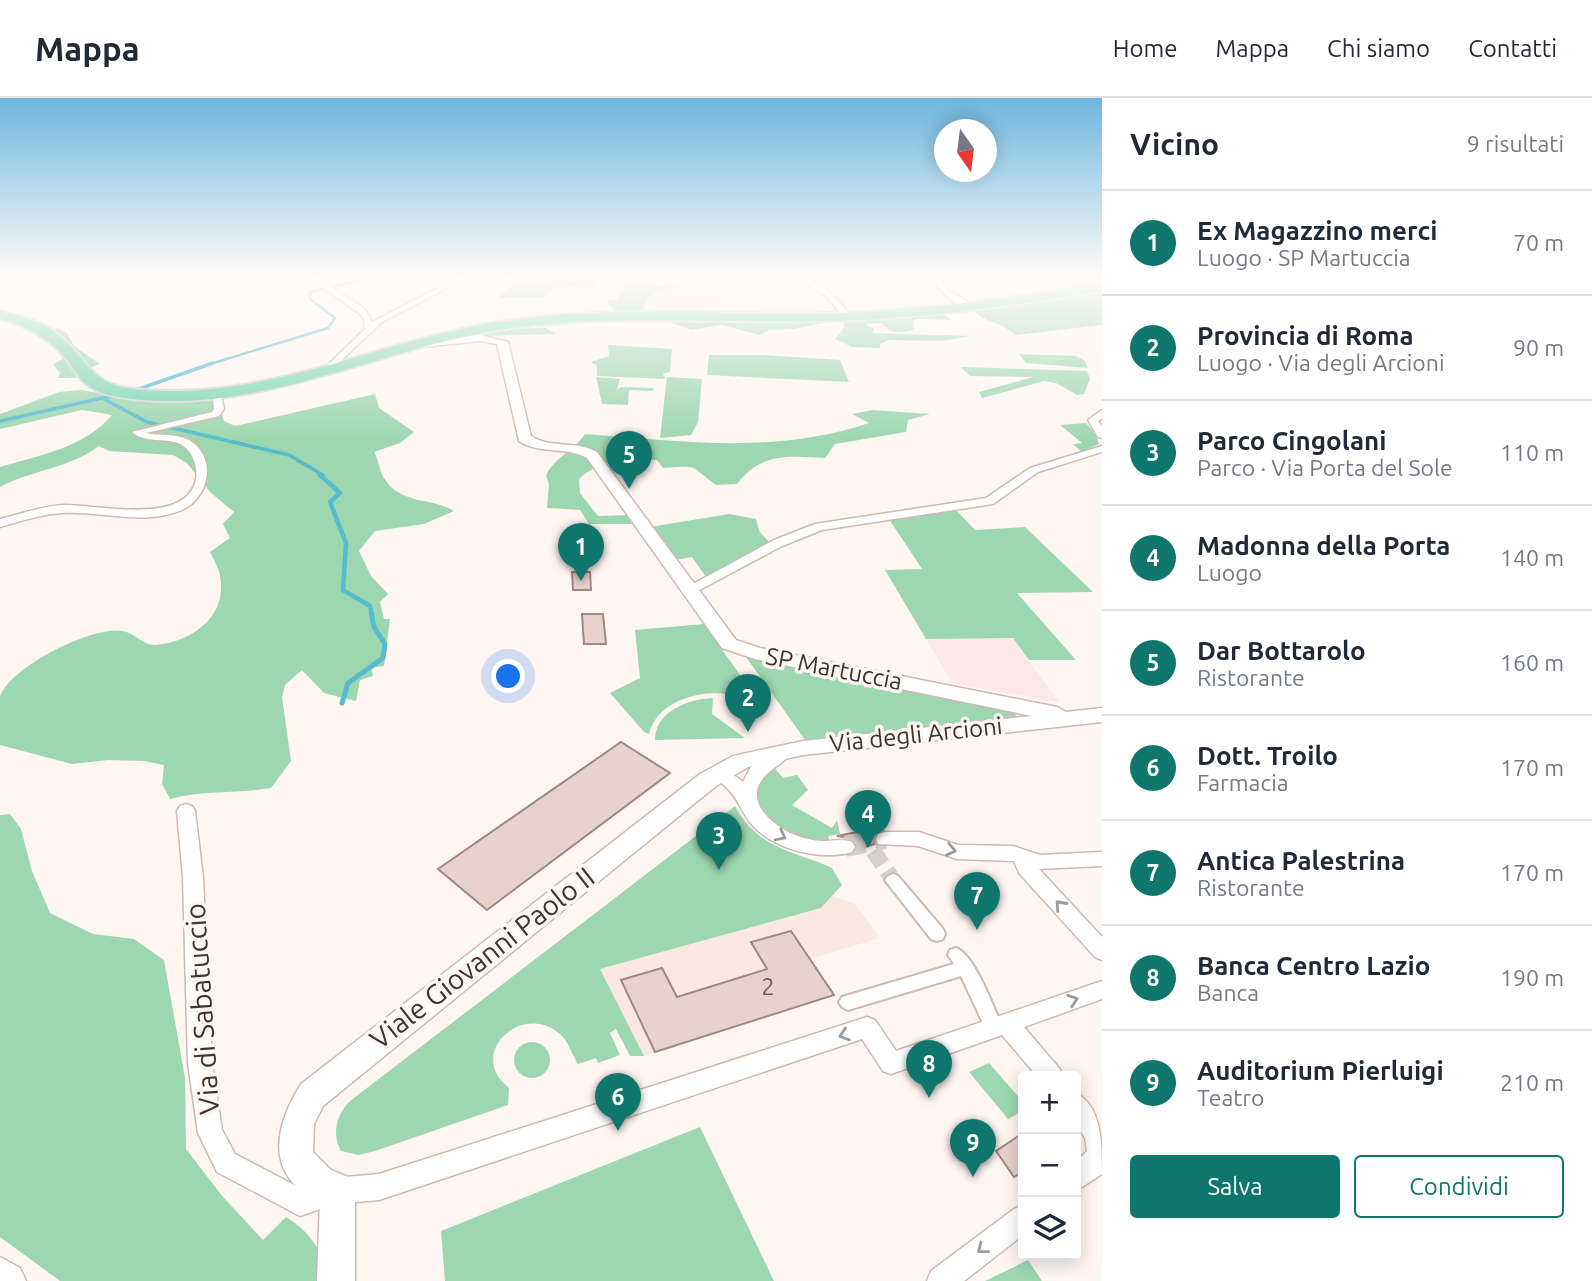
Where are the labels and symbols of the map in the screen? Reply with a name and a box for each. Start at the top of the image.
north arrow [934,119,997,182]
pin: 5 [606,431,652,489]
pin: 1 [558,523,604,581]
street label: SP Martuccia [764,642,905,695]
your location [491,659,525,693]
pin: 2 [725,674,771,732]
street label: Via degli Arcioni [828,712,1004,757]
pin: 4 [845,790,891,848]
pin: 3 [696,812,742,870]
one-way arrow [774,827,786,841]
one-way arrow [945,841,957,856]
street label: Viale Giovanni Paolo II [364,861,600,1055]
pin: 7 [954,872,1000,930]
one-way arrow [1056,901,1068,914]
street label: Via di Sabatuccio [179,902,224,1116]
house number: 2 [761,973,775,1000]
one-way arrow [1066,994,1078,1008]
one-way arrow [838,1026,850,1041]
pin: 8 [906,1040,952,1098]
pin: 6 [595,1073,641,1131]
pin: 9 [950,1119,996,1177]
one-way arrow [977,1241,990,1254]

